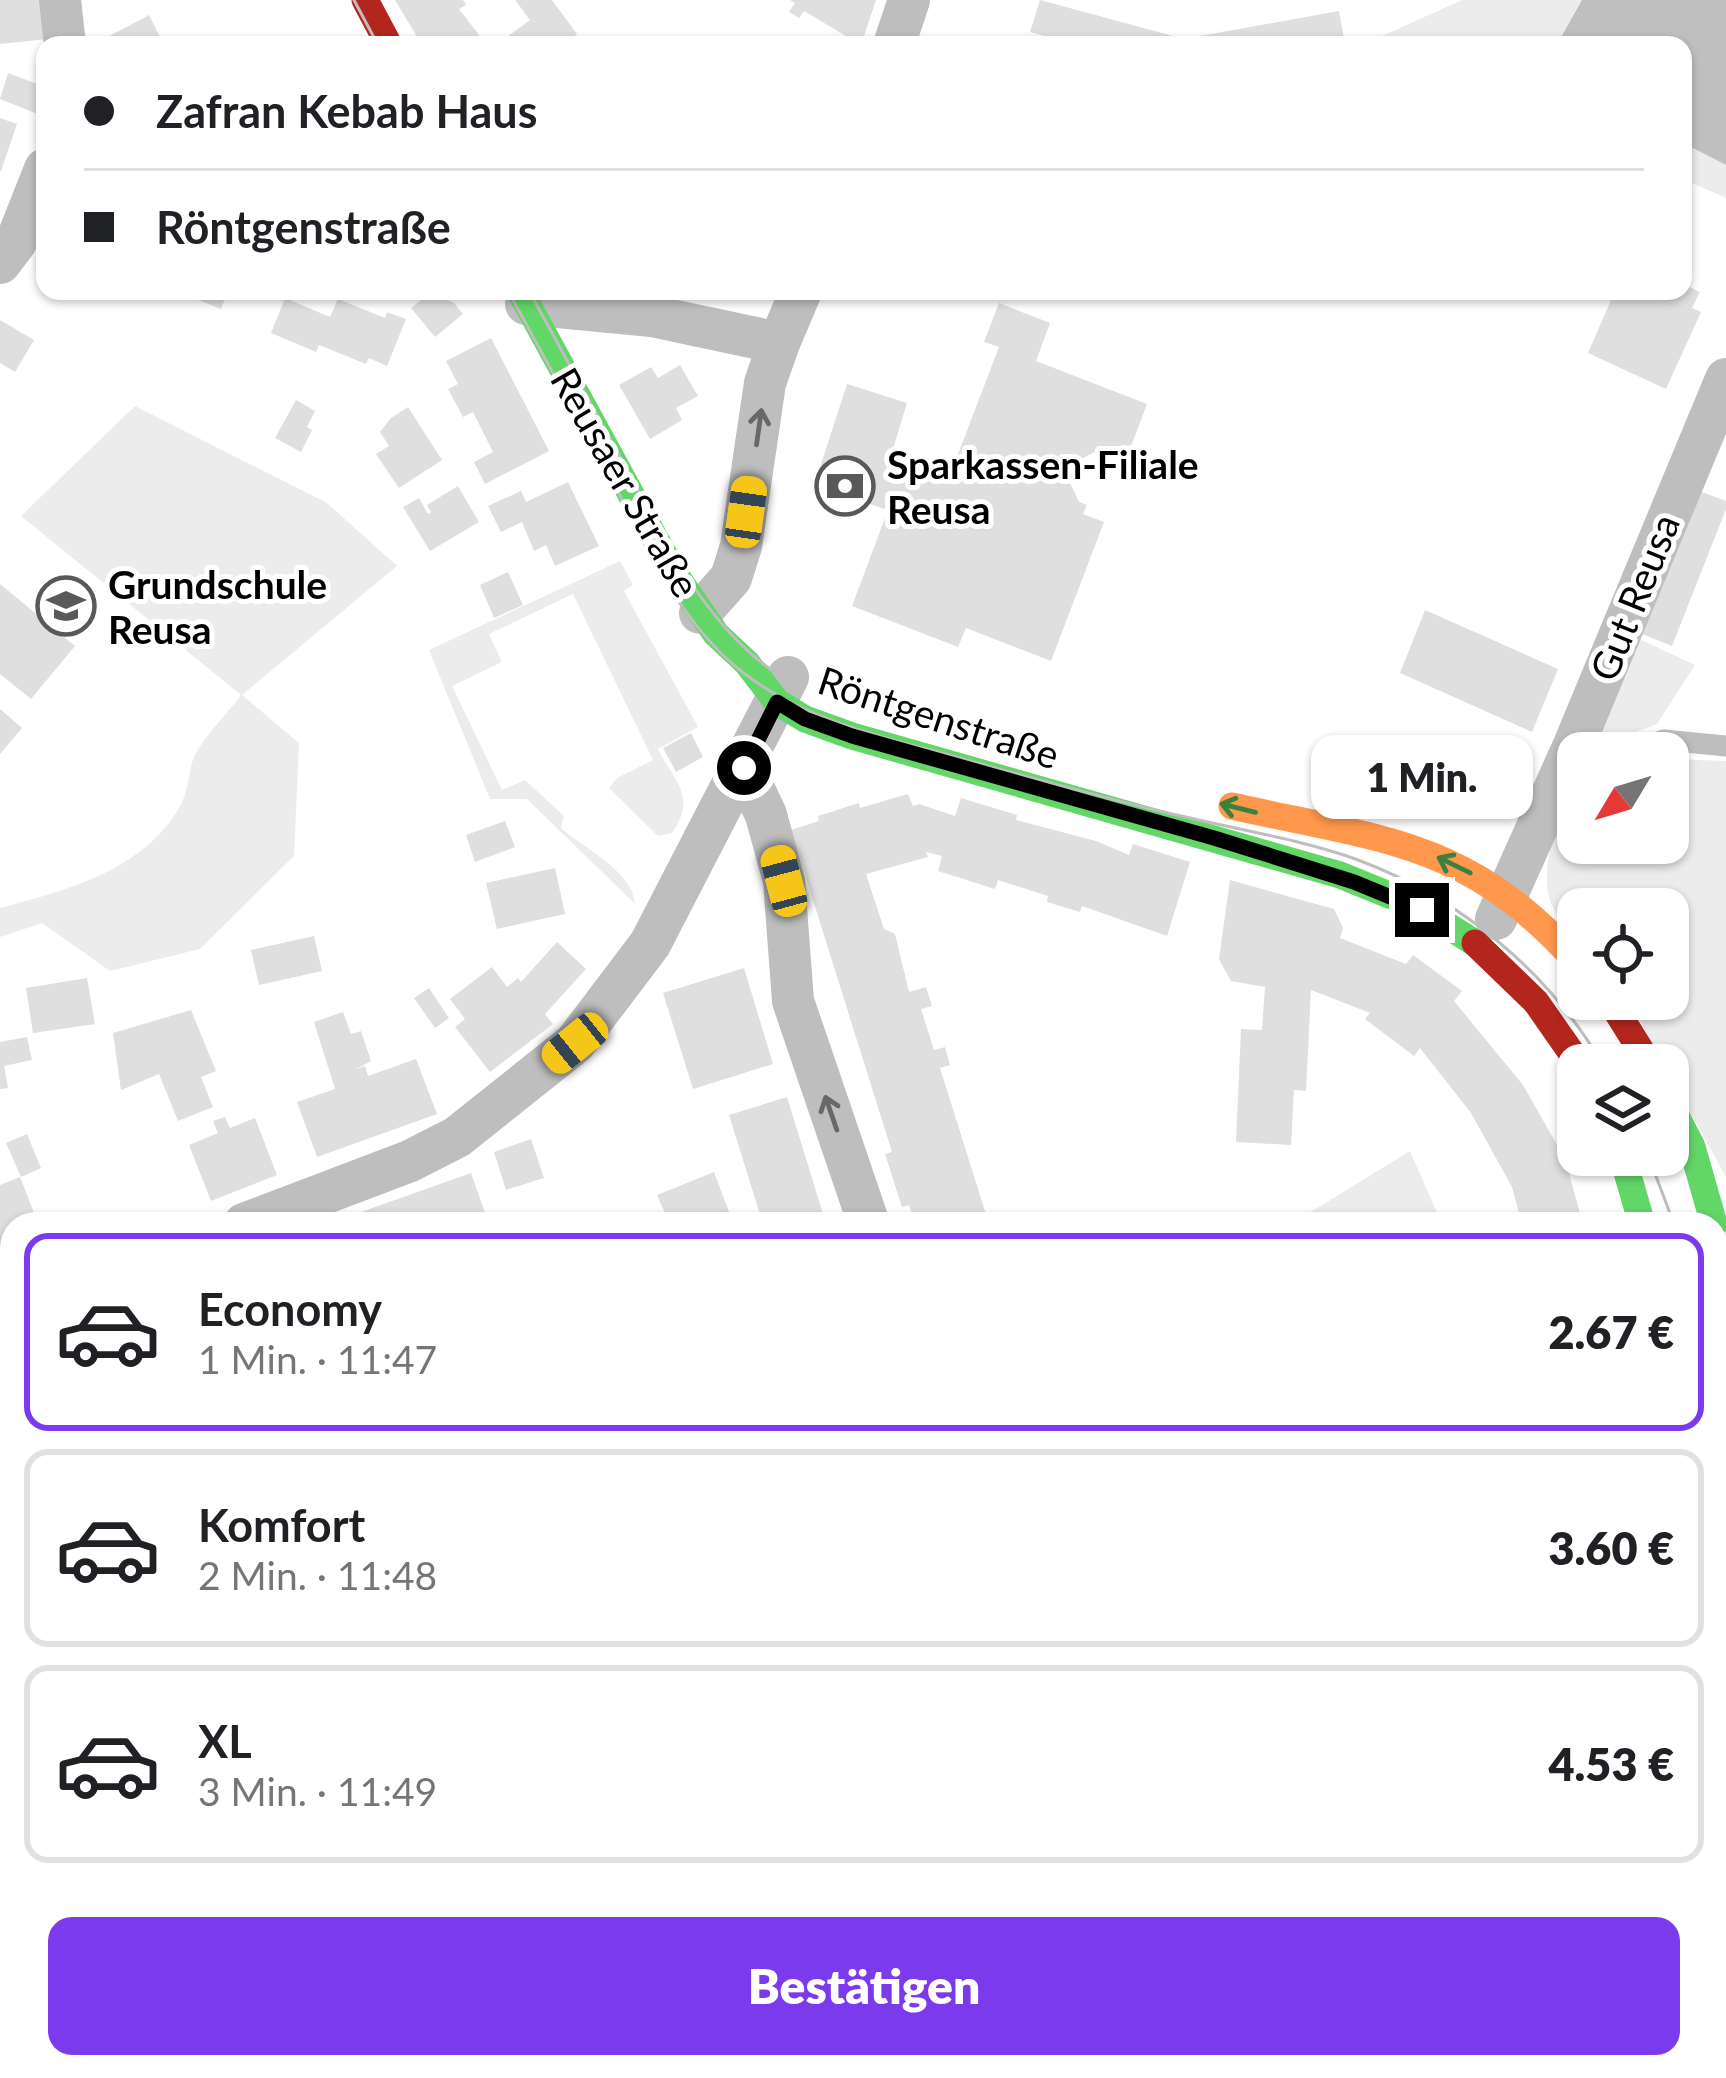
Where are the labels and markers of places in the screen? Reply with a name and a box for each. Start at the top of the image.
place label: Sparkassen-Filiale Reusa [887,441,1199,532]
bank icon: Sparkassen-Filiale Reusa [814,455,876,517]
place label: Grundschule Reusa [108,561,327,652]
school or university icon: Grundschule Reusa [35,575,97,637]

